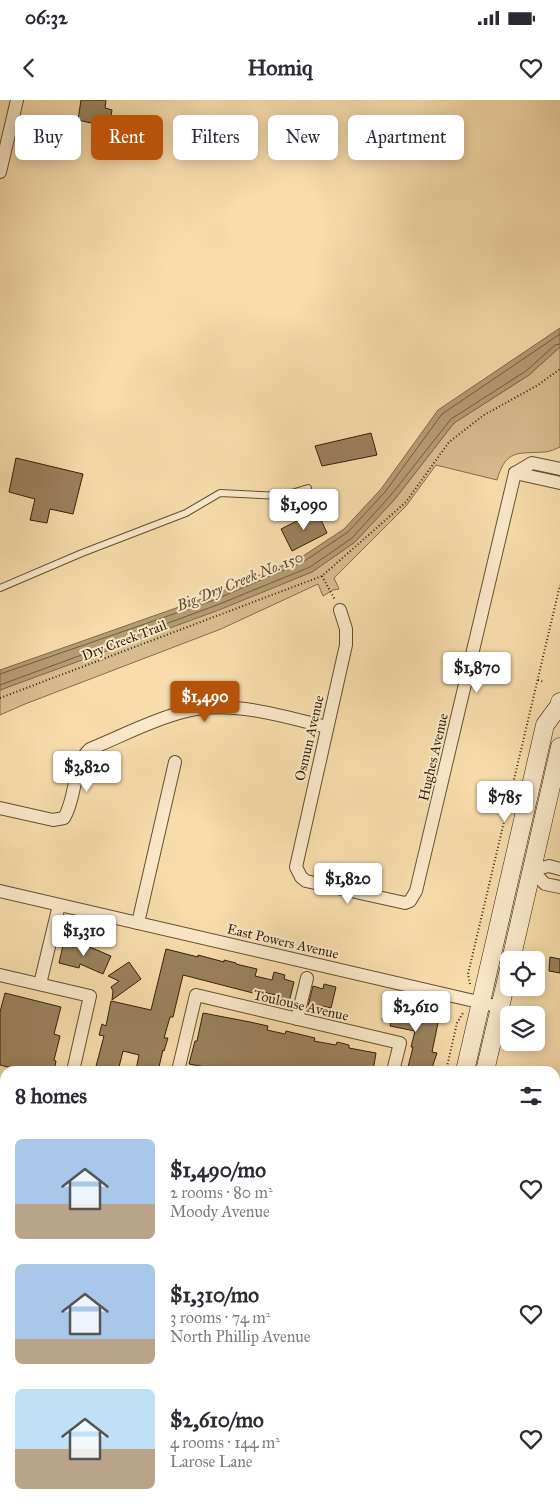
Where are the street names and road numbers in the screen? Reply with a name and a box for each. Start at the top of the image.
street label: Dry Creek Trail [79,616,169,664]
street label: Osmun Avenue [291,693,328,783]
street label: Hughes Avenue [415,711,452,803]
street label: East Powers Avenue [225,920,341,963]
street label: Toulouse Avenue [252,986,350,1025]

